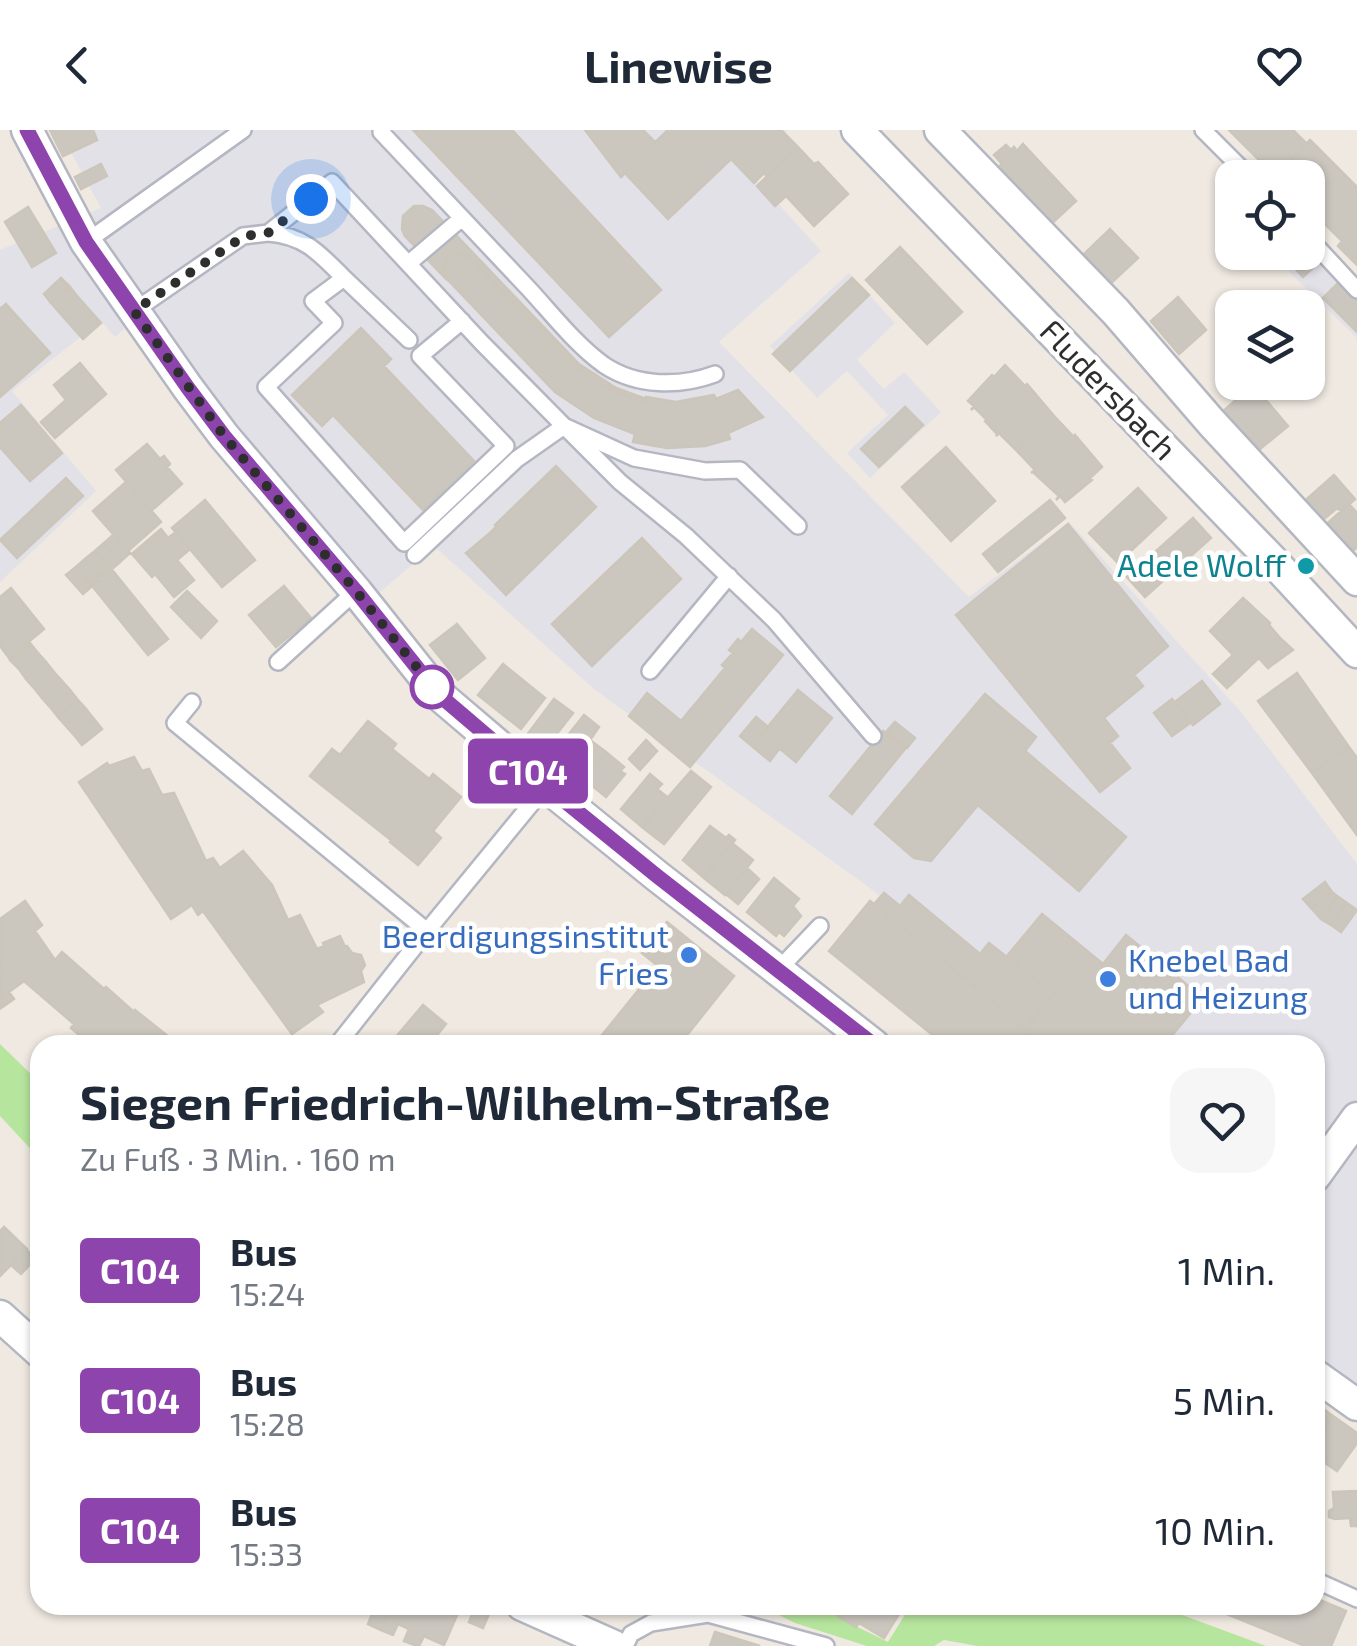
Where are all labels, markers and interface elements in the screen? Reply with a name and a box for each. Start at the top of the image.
icon: back [50,38,105,93]
text: Linewise [584,38,773,92]
icon: heart [1252,38,1307,93]
map controls [1215,160,1325,400]
button: locate [1215,160,1325,270]
your location [286,174,336,224]
button: layers [1215,290,1325,400]
street label: Fludersbach [1033,311,1186,466]
place label: Adele Wolff [1117,545,1287,583]
marker: Adele Wolff [1295,555,1317,577]
unlabelled marker [411,666,453,708]
line badge: C104 [458,738,598,804]
text: C104 [488,750,568,792]
place label: Beerdigungsinstitut Fries [382,916,669,991]
place label: Knebel Bad und Heizung [1128,940,1308,1015]
marker: Beerdigungsinstitut Fries [678,944,700,966]
marker: Knebel Bad und Heizung [1097,968,1119,990]
button: heart [1170,1068,1275,1173]
text: Siegen Friedrich-Wilhelm-Straße [80,1072,830,1130]
text: Zu Fuß · 3 Min. · 160 m [80,1139,396,1177]
text: Bus [230,1228,297,1274]
text: 1 Min. [1178,1247,1275,1293]
text: C104 [100,1249,180,1291]
text: 15:24 [230,1274,305,1312]
text: Bus [230,1358,297,1404]
text: 5 Min. [1173,1377,1275,1423]
text: C104 [100,1379,180,1421]
text: 15:28 [230,1404,305,1442]
text: Bus [230,1488,297,1534]
text: 10 Min. [1155,1507,1275,1553]
text: C104 [100,1509,180,1551]
text: 15:33 [230,1534,303,1572]

